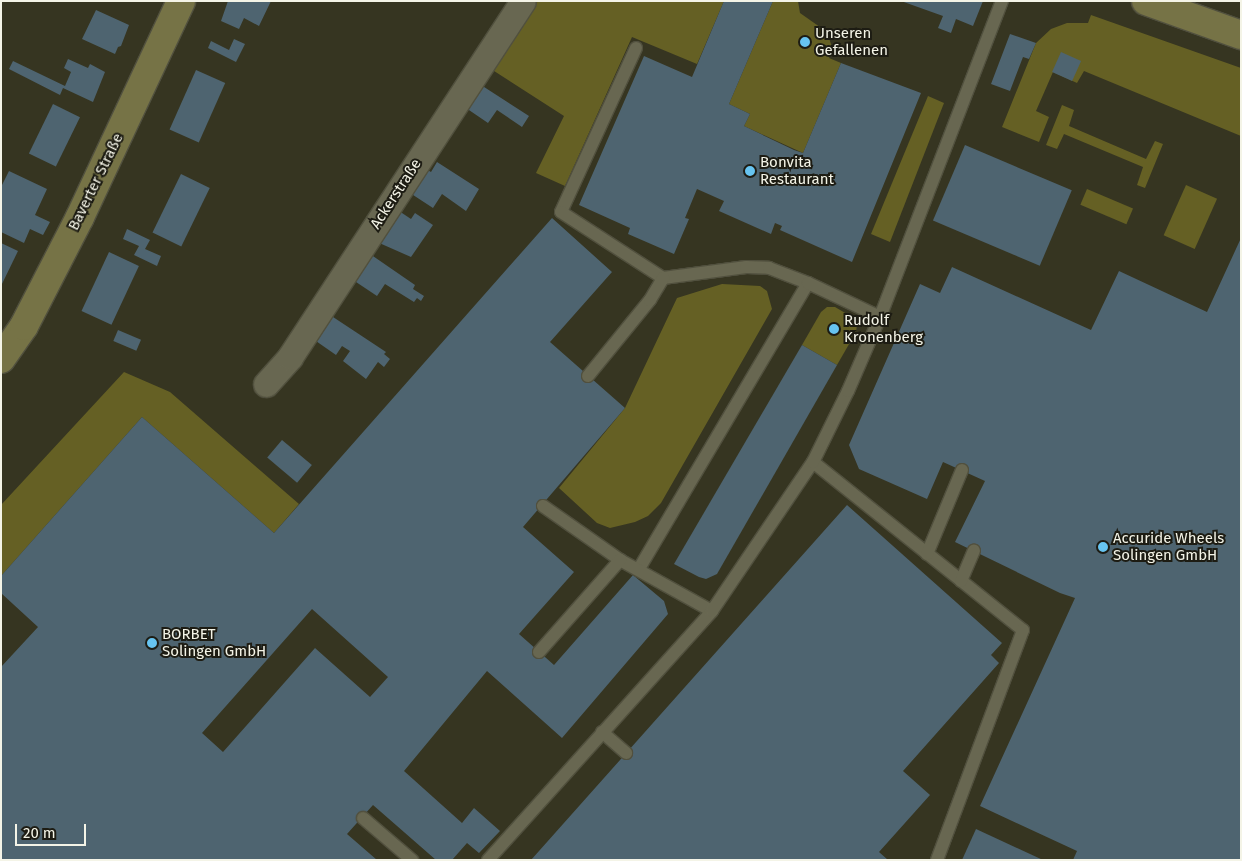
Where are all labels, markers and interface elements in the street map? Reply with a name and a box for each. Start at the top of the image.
place label: Unseren Gefallenen [815,24,888,59]
marker: Unseren Gefallenen [799,36,811,48]
street label: Baverter Straße [65,131,127,233]
place label: Bonvita Restaurant [760,153,834,188]
street label: Ackerstraße [367,156,425,232]
marker: Bonvita Restaurant [744,165,756,177]
place label: Rudolf Kronenberg [844,311,923,346]
marker: Rudolf Kronenberg [828,323,840,335]
place label: Accuride Wheels Solingen GmbH [1113,529,1224,564]
marker: Accuride Wheels Solingen GmbH [1097,541,1109,553]
place label: BORBET Solingen GmbH [162,625,266,660]
marker: BORBET Solingen GmbH [146,637,158,649]
scale bar [18,814,89,846]
text: 20 m [23,824,56,842]

